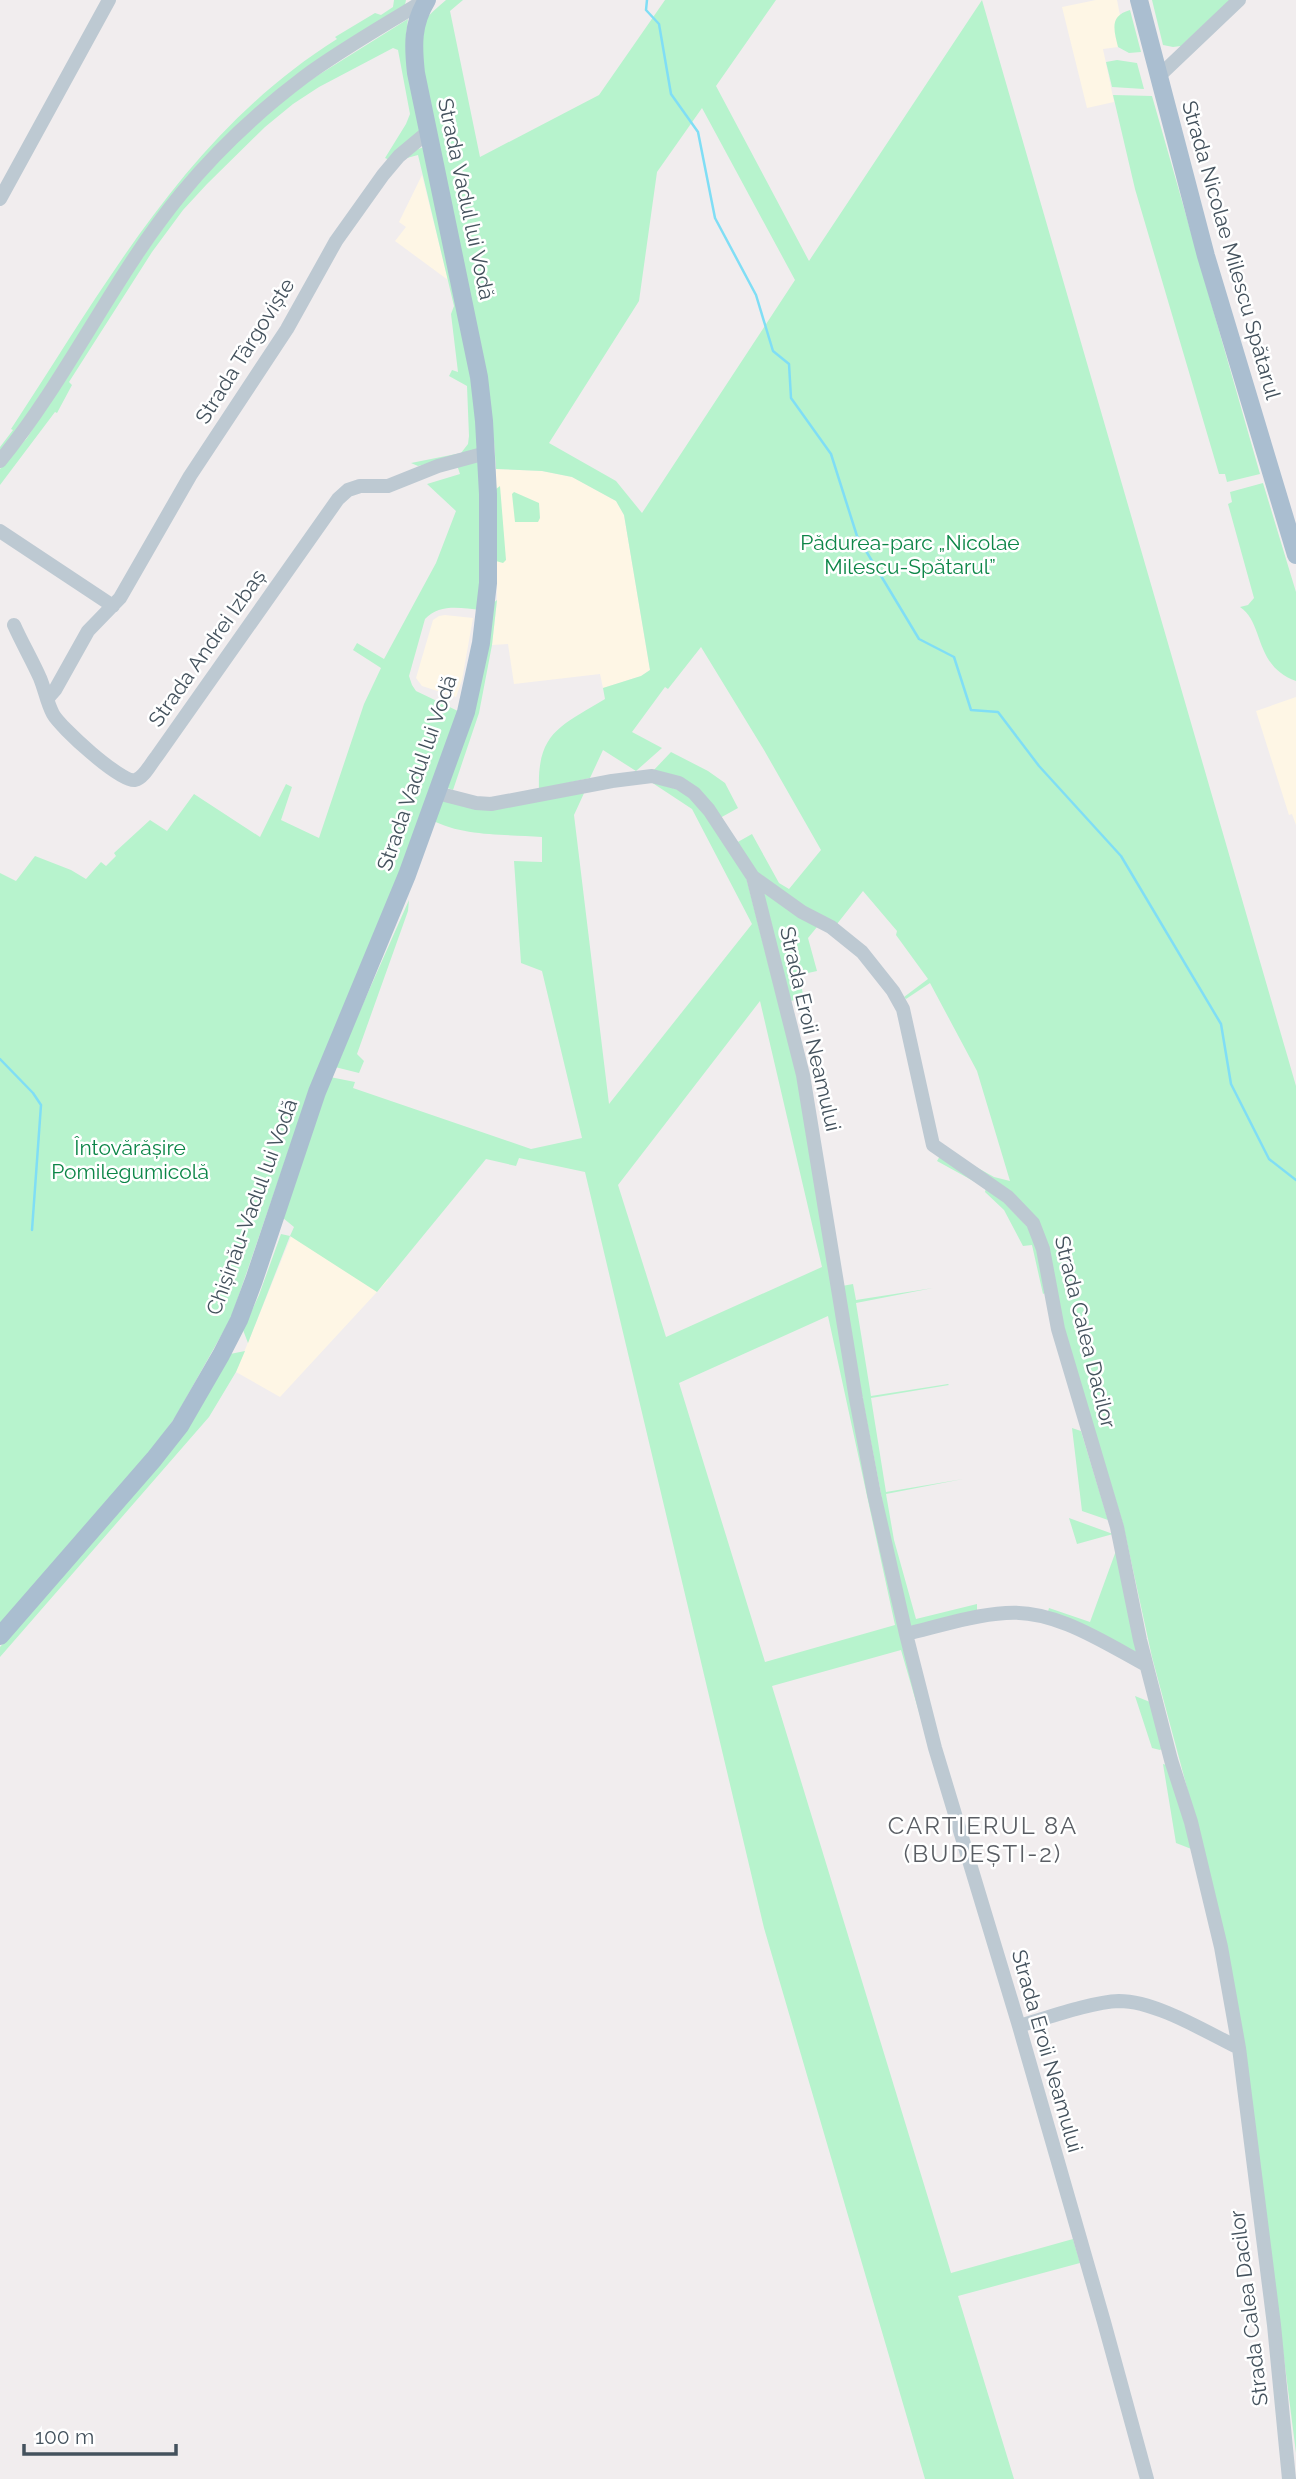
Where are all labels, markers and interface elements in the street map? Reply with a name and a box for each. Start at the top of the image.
street label: Strada Vadul lui Vodă [433,96,500,302]
street label: Strada Nicolae Milescu Spătarul [1177,98,1286,402]
street label: Strada Târgoviște [190,273,299,428]
park label: Pădurea-parc „Nicolae Milescu-Spătarul” [800,530,1020,579]
street label: Strada Andrei Izbaș [143,564,270,731]
street label: Strada Vadul lui Vodă [371,672,462,874]
street label: Strada Eroii Neamului [775,924,846,1134]
street label: Chișinău-Vadul lui Vodă [201,1095,302,1318]
park label: Întovărășire Pomilegumicolă [51,1135,209,1184]
street label: Strada Calea Dacilor [1050,1233,1122,1431]
district label: CARTIERUL 8A (BUDEȘTI-2) [888,1811,1078,1868]
street label: Strada Eroii Neamului [1007,1947,1088,2155]
street label: Strada Calea Dacilor [1224,2208,1273,2407]
scale bar [24,2412,177,2456]
text: 100 m [35,2424,94,2449]

